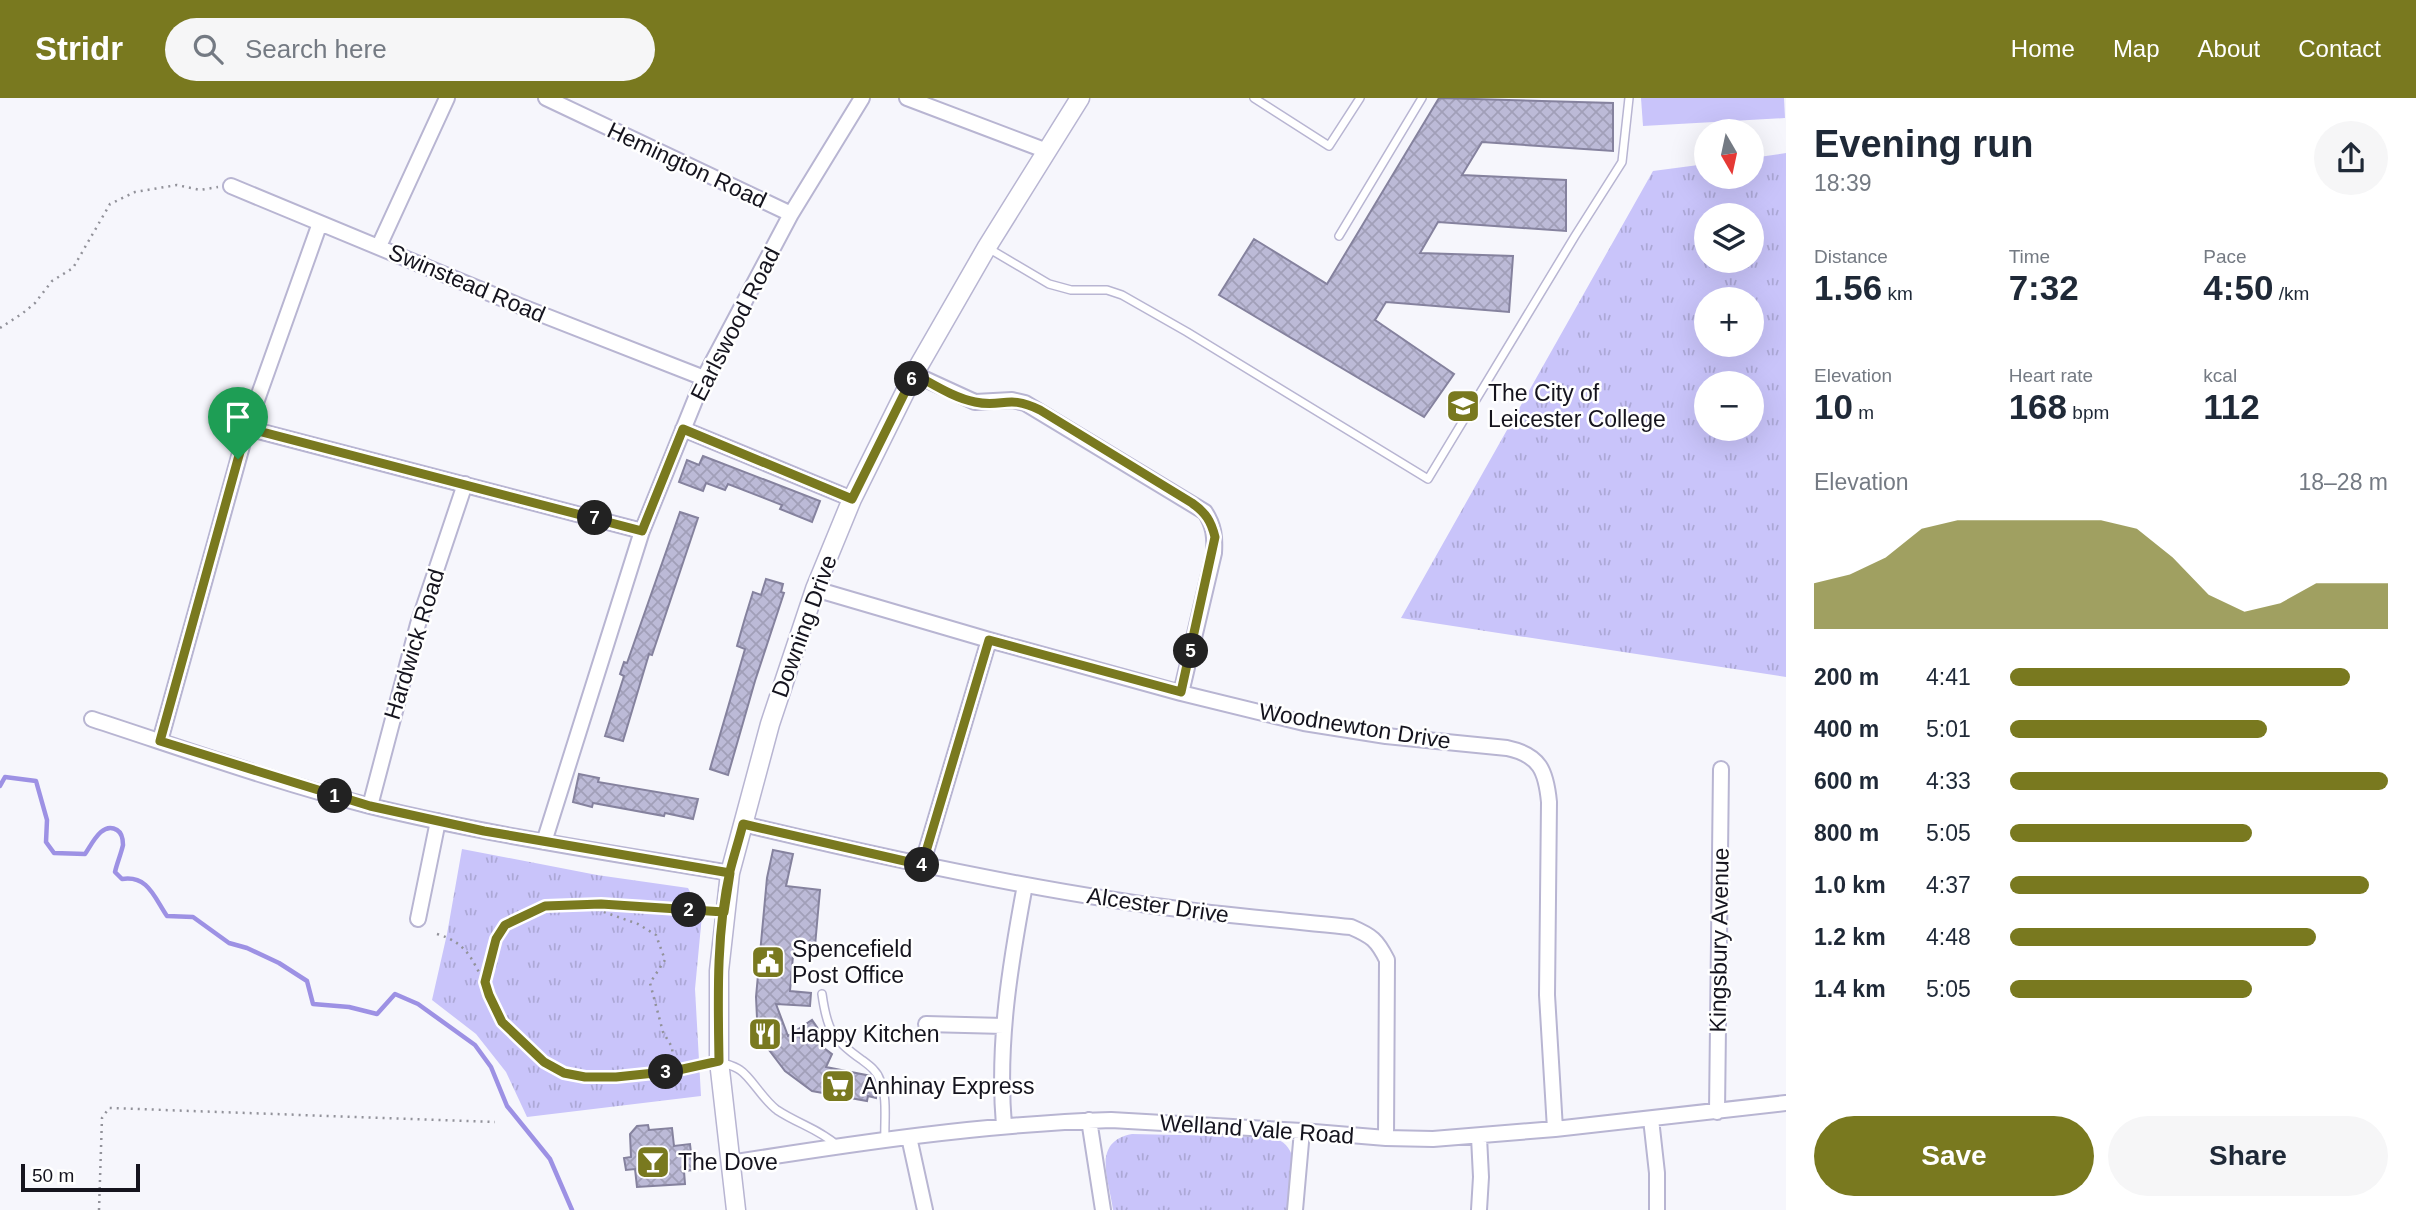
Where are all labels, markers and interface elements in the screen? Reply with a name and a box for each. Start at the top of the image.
search box [165,18,655,81]
text: Stridr [35,30,123,67]
icon: search [189,30,227,68]
text: Search here [245,34,387,64]
text: Home [2011,35,2075,62]
text: Map [2113,35,2160,62]
text: About [2198,35,2260,62]
text: Contact [2298,35,2381,62]
street label: Hemington Road [603,117,771,213]
north arrow [1694,119,1764,189]
map controls [1694,119,1764,441]
button: share [2314,121,2388,195]
text: Evening run [1814,123,2034,165]
text: 18:39 [1814,170,1872,196]
button: layers [1694,203,1764,273]
street label: Swinstead Road [385,238,549,328]
street label: Earlswood Road [685,243,785,405]
text: Distance [1814,246,1888,267]
text: Time [2009,246,2050,267]
text: Pace [2203,246,2247,267]
text: 1.56 [1814,268,1882,307]
text: 7:32 [2009,268,2079,307]
text: 4:50 [2203,268,2273,307]
text: km [1882,283,1913,304]
text: /km [2273,283,2309,304]
button: + [1694,287,1764,357]
pin: 6 [894,362,930,396]
text: Elevation [1814,365,1892,386]
text: Heart rate [2009,365,2093,386]
text: kcal [2203,365,2237,386]
text: 6 [906,368,917,389]
button: − [1694,371,1764,441]
place label: The City of Leicester College [1488,380,1666,432]
pin [208,387,268,459]
school or university icon: The City of Leicester College [1444,387,1482,425]
text: 10 [1814,387,1853,426]
text: 168 [2009,387,2067,426]
text: 112 [2203,387,2260,426]
icon: arrive [219,398,257,436]
text: m [1853,402,1874,423]
text: bpm [2067,402,2109,423]
text: Elevation [1814,469,1909,495]
text: 18–28 m [2298,469,2388,495]
pin: 7 [578,500,612,536]
text: 7 [589,507,600,528]
street label: Downing Drive [766,551,842,701]
street label: Hardwick Road [379,566,449,722]
pin: 5 [1174,634,1208,668]
text: 5 [1185,640,1196,661]
text: 200 m [1814,664,1879,690]
text: 4:41 [1926,664,1971,690]
street label: Woodnewton Drive [1257,698,1453,754]
text: 400 m [1814,716,1879,742]
text: 5:01 [1926,716,1971,742]
text: 600 m [1814,768,1879,794]
text: 4:33 [1926,768,1971,794]
pin: 1 [318,778,352,814]
text: 1 [329,785,340,806]
text: 800 m [1814,820,1879,846]
text: 5:05 [1926,820,1971,846]
street label: Kingsbury Avenue [1704,847,1734,1033]
pin: 4 [904,848,940,882]
text: 4 [916,854,927,875]
text: 1.0 km [1814,872,1886,898]
text: 4:37 [1926,872,1971,898]
street label: Alcester Drive [1085,882,1231,928]
pin: 2 [672,892,706,928]
text: 2 [683,899,694,920]
text: 1.2 km [1814,924,1886,950]
text: 4:48 [1926,924,1971,950]
place label: Spencefield Post Office [792,936,912,988]
public building icon: Spencefield Post Office [749,943,787,981]
text: 1.4 km [1814,976,1886,1002]
text: 5:05 [1926,976,1971,1002]
restaurant icon: Happy Kitchen [746,1015,784,1053]
place label: Happy Kitchen [790,1021,940,1047]
pin: 3 [648,1054,684,1090]
text: 3 [660,1061,671,1082]
supermarket icon: Anhinay Express [819,1067,857,1105]
place label: Anhinay Express [862,1073,1035,1099]
street label: Welland Vale Road [1159,1109,1355,1149]
button: Save [1814,1116,2094,1196]
button: Share [2108,1116,2388,1196]
bar icon: The Dove [634,1143,672,1181]
place label: The Dove [678,1149,778,1175]
scale bar [21,1161,140,1193]
text: 50 m [32,1165,74,1186]

